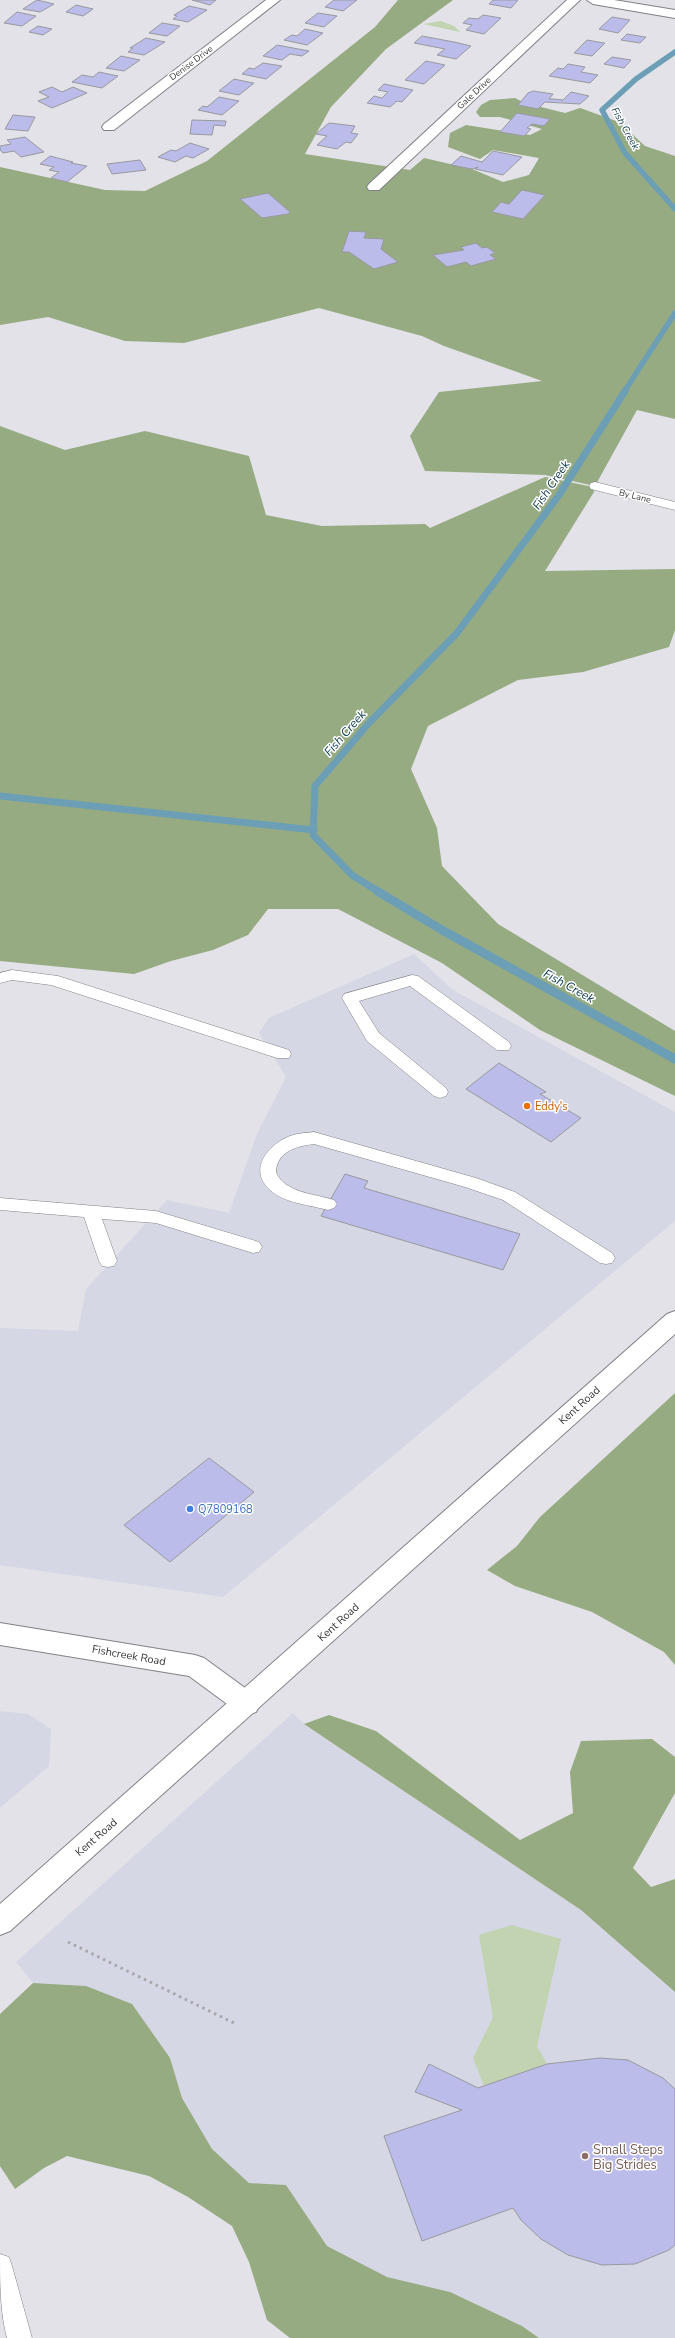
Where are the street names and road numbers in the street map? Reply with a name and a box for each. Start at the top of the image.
street label: Denise Drive [167,43,215,83]
street label: Gale Drive [454,74,494,112]
street label: By Lane [618,486,652,506]
street label: Kent Road [555,1383,603,1428]
street label: Kent Road [314,1600,362,1645]
street label: Fishcreek Road [91,1642,167,1669]
street label: Kent Road [72,1815,121,1860]

